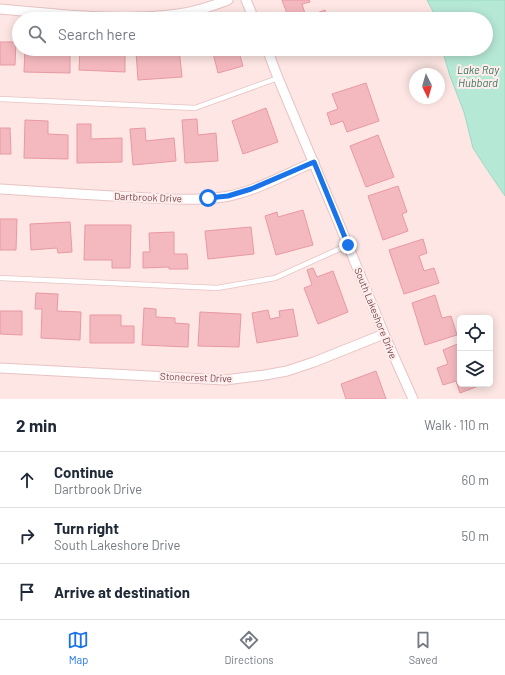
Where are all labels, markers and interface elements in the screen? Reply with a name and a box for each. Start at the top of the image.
search box [12,12,493,56]
icon: search [26,23,48,45]
text: Search here [58,25,136,43]
water label: Lake Ray Hubbard [457,63,500,89]
north arrow [409,68,445,104]
route start [199,189,217,207]
street label: Dartbrook Drive [114,190,182,204]
route end [339,236,357,254]
street label: South Lakeshore Drive [352,266,400,360]
map controls [457,315,493,387]
button: locate [457,315,493,351]
button: layers [457,351,493,387]
street label: Stonecrest Drive [160,370,232,384]
text: 2 min [16,415,57,435]
text: Walk · 110 m [424,417,489,433]
text: Continue [54,463,114,481]
icon: ahead [16,469,38,491]
text: 60 m [462,472,489,488]
text: Dartbrook Drive [54,481,142,497]
text: Turn right [54,519,119,537]
icon: right [16,525,38,547]
text: 50 m [462,528,489,544]
text: South Lakeshore Drive [54,537,181,553]
icon: arrive [16,581,38,603]
text: Arrive at destination [54,583,190,601]
tab: Map [67,629,89,666]
tab: Directions [224,629,274,666]
tab: Saved [409,629,438,666]

